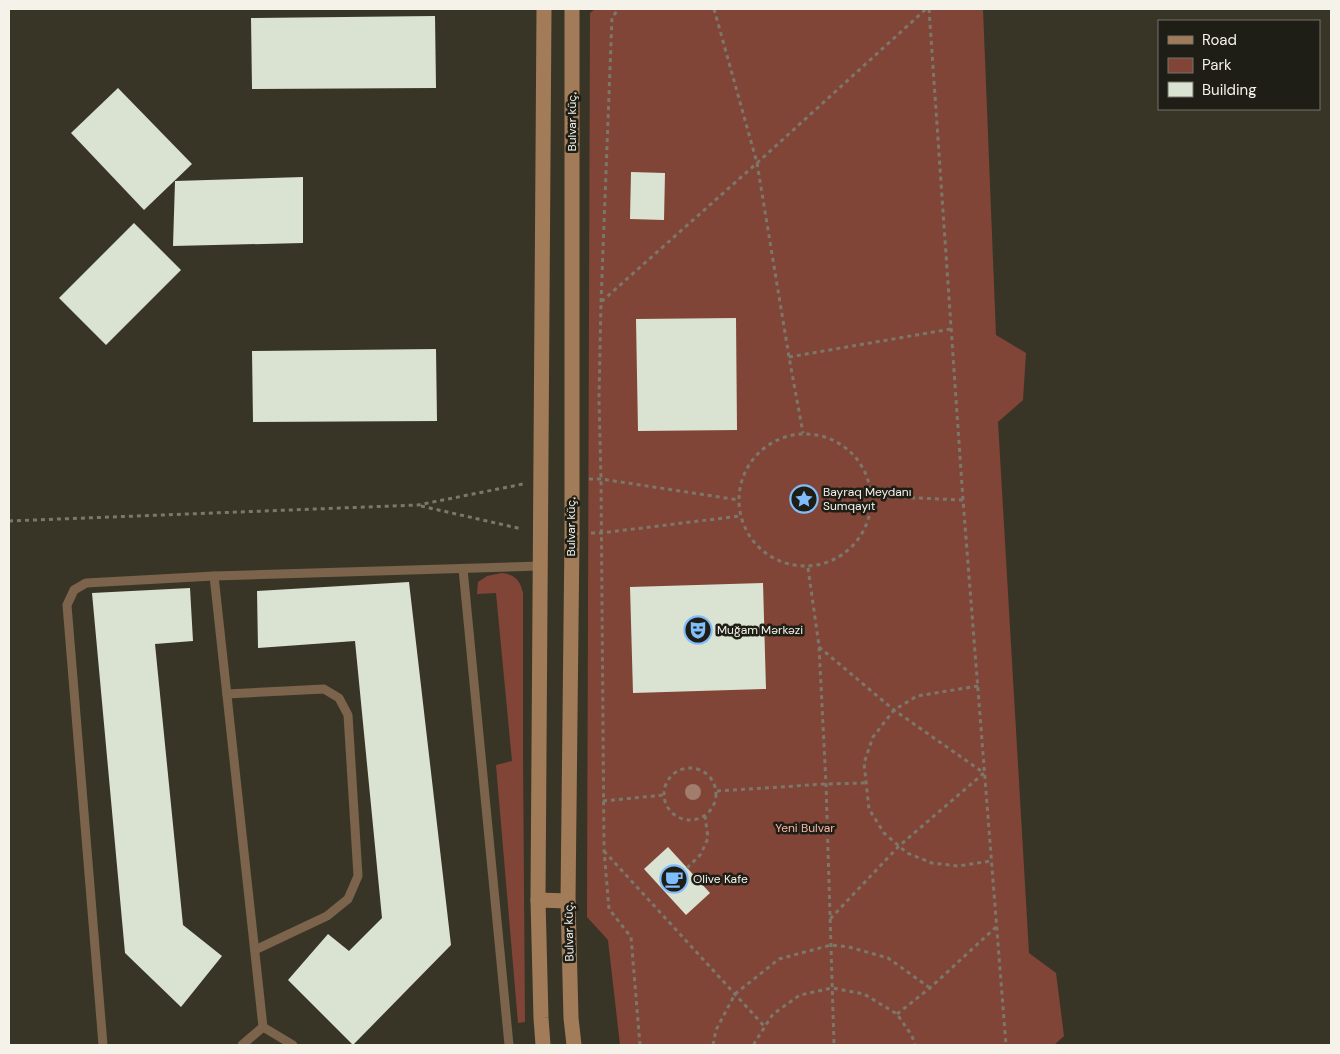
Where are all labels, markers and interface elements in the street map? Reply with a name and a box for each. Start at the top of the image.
legend [1158,20,1320,110]
text: Road [1202,30,1237,50]
text: Park [1202,55,1232,75]
text: Building [1202,80,1257,100]
street label: Bulvar küç. [564,92,580,152]
place icon: Bayraq Meydanı Sumqayıt [789,484,819,514]
place label: Bayraq Meydanı Sumqayıt [823,484,911,514]
street label: Bulvar küç. [563,497,579,557]
theatre icon: Muğam Mərkəzi [683,615,713,645]
place label: Muğam Mərkəzi [717,622,803,638]
park label: Yeni Bulvar [775,820,835,836]
cafe icon: Olive Kafe [659,864,689,894]
place label: Olive Kafe [693,871,748,887]
street label: Bulvar küç. [560,902,578,962]

